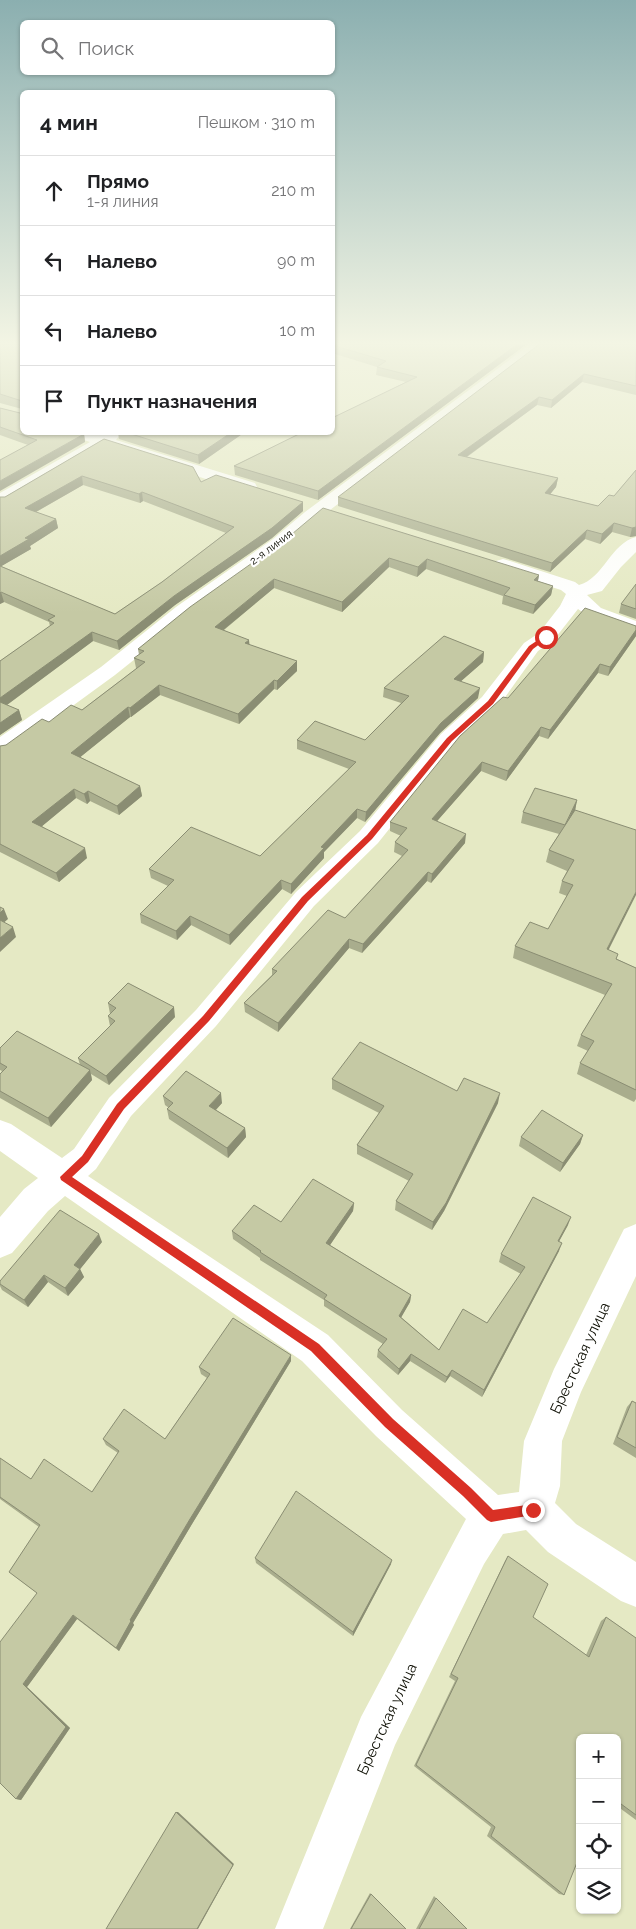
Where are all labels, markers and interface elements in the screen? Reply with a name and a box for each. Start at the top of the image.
search box [20,20,335,75]
icon: search [38,34,66,62]
text: Поиск [78,37,134,59]
text: 4 мин [40,110,98,135]
text: Пешком · 310 m [198,113,315,132]
text: Прямо [87,170,149,192]
icon: ahead [40,177,68,205]
text: 210 m [271,181,315,200]
text: 1-я линия [87,192,159,211]
icon: left [40,247,68,275]
text: Налево [87,250,157,272]
text: 90 m [277,251,315,270]
icon: left [40,317,68,345]
text: Налево [87,320,157,342]
text: 10 m [280,321,315,340]
icon: arrive [40,387,68,415]
text: Пункт назначения [87,390,257,412]
street label: 2-я линия [247,527,295,568]
route start [535,626,558,649]
street label: Брестская улица [546,1299,614,1417]
route end [522,1499,545,1522]
street label: Брестская улица [353,1660,421,1778]
map controls [576,1734,621,1914]
button: + [576,1734,621,1779]
button: − [576,1779,621,1824]
button: locate [576,1824,621,1869]
button: layers [576,1869,621,1914]

